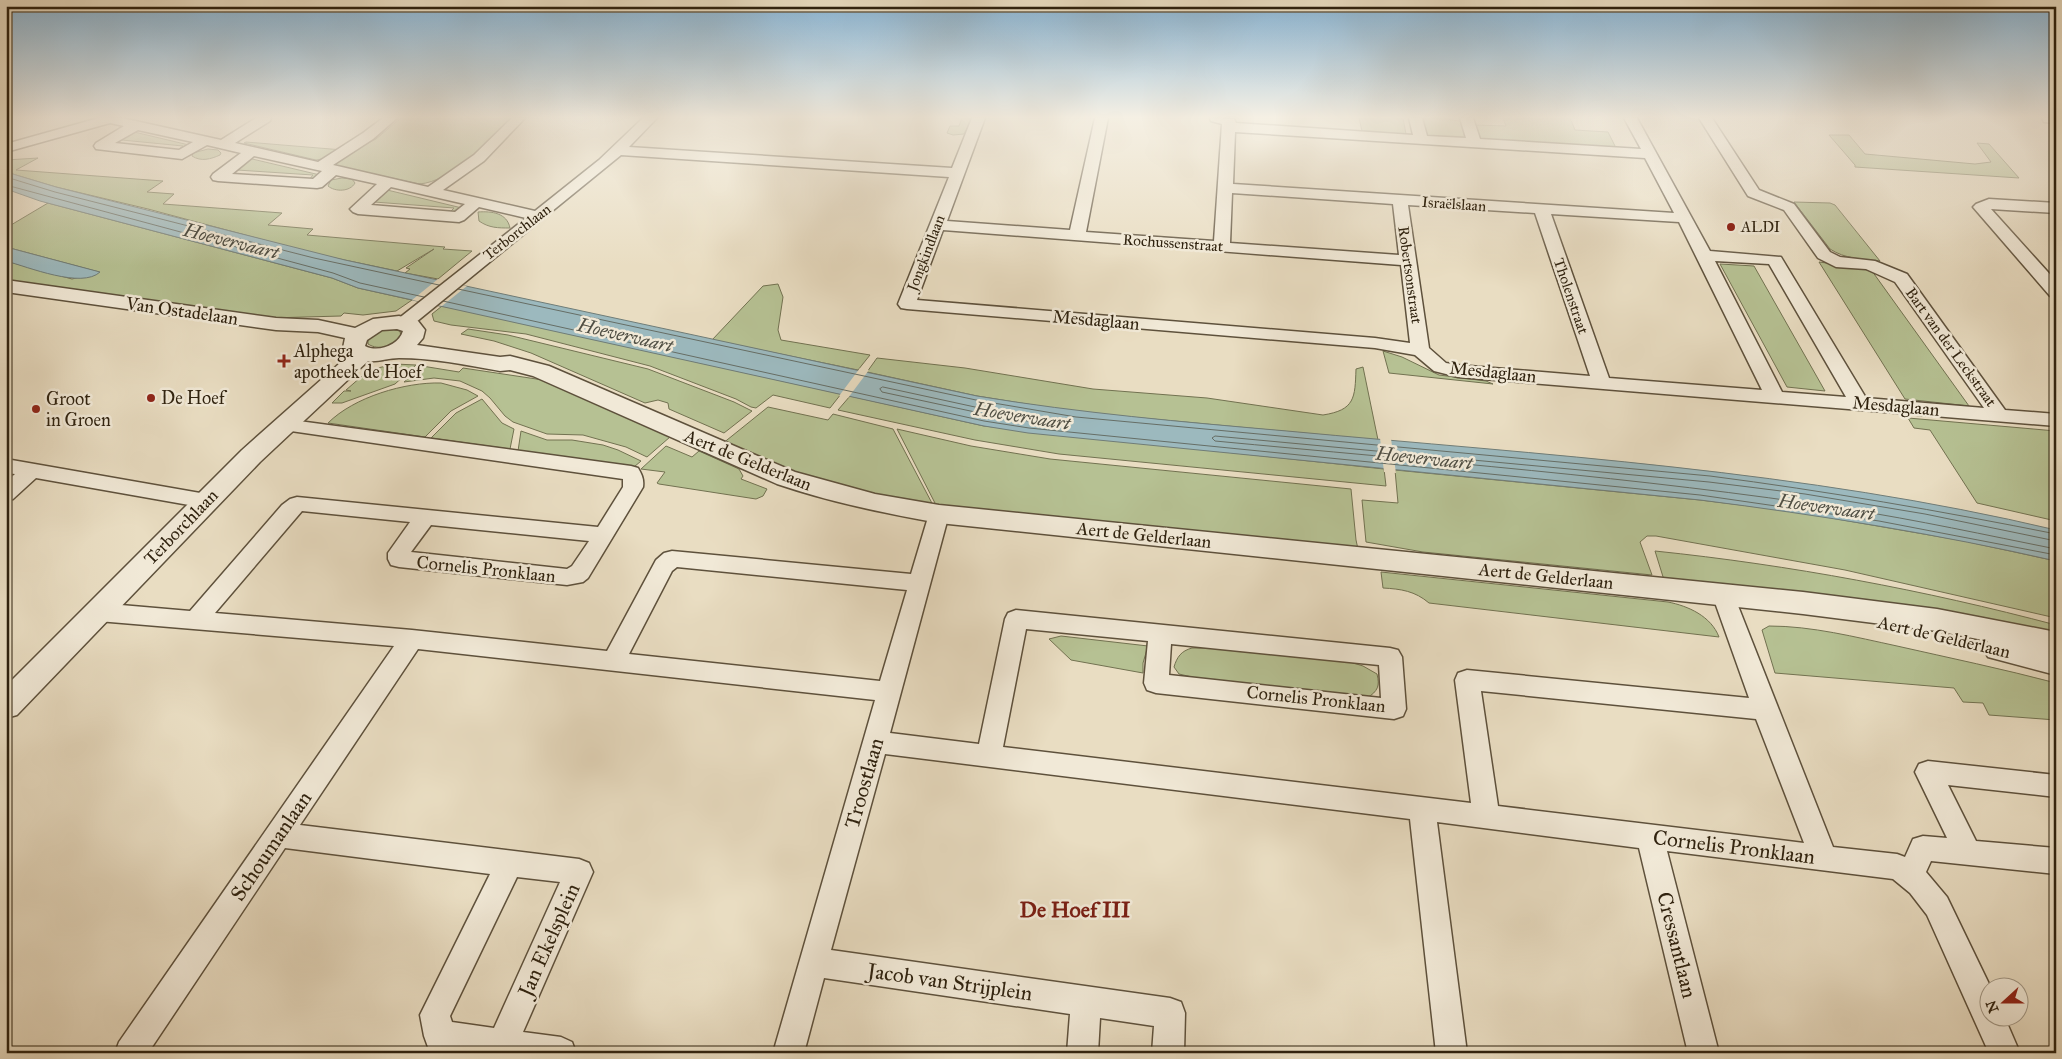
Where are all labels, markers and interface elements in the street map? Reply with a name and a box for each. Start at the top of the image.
street label: Israëlslaan [1421,193,1487,215]
street label: Terborchlaan [480,200,554,264]
street label: Jongkindlaan [903,212,950,296]
water label: Hoevervaart [180,218,282,264]
place label: ALDI [1740,218,1780,236]
marker: ALDI [1725,221,1737,233]
street label: Robertsonstraat [1394,225,1426,326]
street label: Rochussenstraat [1122,231,1224,256]
street label: Tholenstraat [1550,256,1593,337]
street label: Bart van der Leckstraat [1902,284,2001,411]
street label: Van Ostadelaan [124,292,240,330]
street label: Mesdaglaan [1051,305,1141,336]
water label: Hoevervaart [574,313,676,357]
place label: Alphega apotheek de Hoef [293,340,425,383]
marker: Alphega apotheek de Hoef [278,355,290,367]
street label: Mesdaglaan [1448,356,1538,389]
place label: De Hoef [161,387,228,409]
place label: Groot in Groen [46,388,111,431]
street label: Mesdaglaan [1851,391,1941,422]
marker: De Hoef [145,392,157,404]
water label: Hoevervaart [971,397,1073,435]
marker: Groot in Groen [30,403,42,415]
street label: Aert de Gelderlaan [680,424,815,496]
water label: Hoevervaart [1373,441,1475,475]
street label: Terborchlaan [139,484,223,570]
water label: Hoevervaart [1775,489,1877,525]
street label: Aert de Gelderlaan [1075,517,1213,553]
street label: Cornelis Pronklaan [415,551,557,587]
street label: Aert de Gelderlaan [1477,558,1615,594]
street label: Aert de Gelderlaan [1875,611,2013,663]
street label: Cornelis Pronklaan [1245,681,1387,717]
street label: Troostlaan [839,735,889,831]
street label: Schoumanlaan [225,786,317,906]
street label: Cornelis Pronklaan [1652,824,1816,870]
street label: Jan Ekelsplein [512,879,586,1003]
street label: Cressantlaan [1651,889,1703,1001]
district label: De Hoef III [1020,896,1131,923]
street label: Jacob van Strijplein [864,957,1034,1006]
north arrow [1980,976,2030,1026]
text: N [1982,998,2002,1015]

